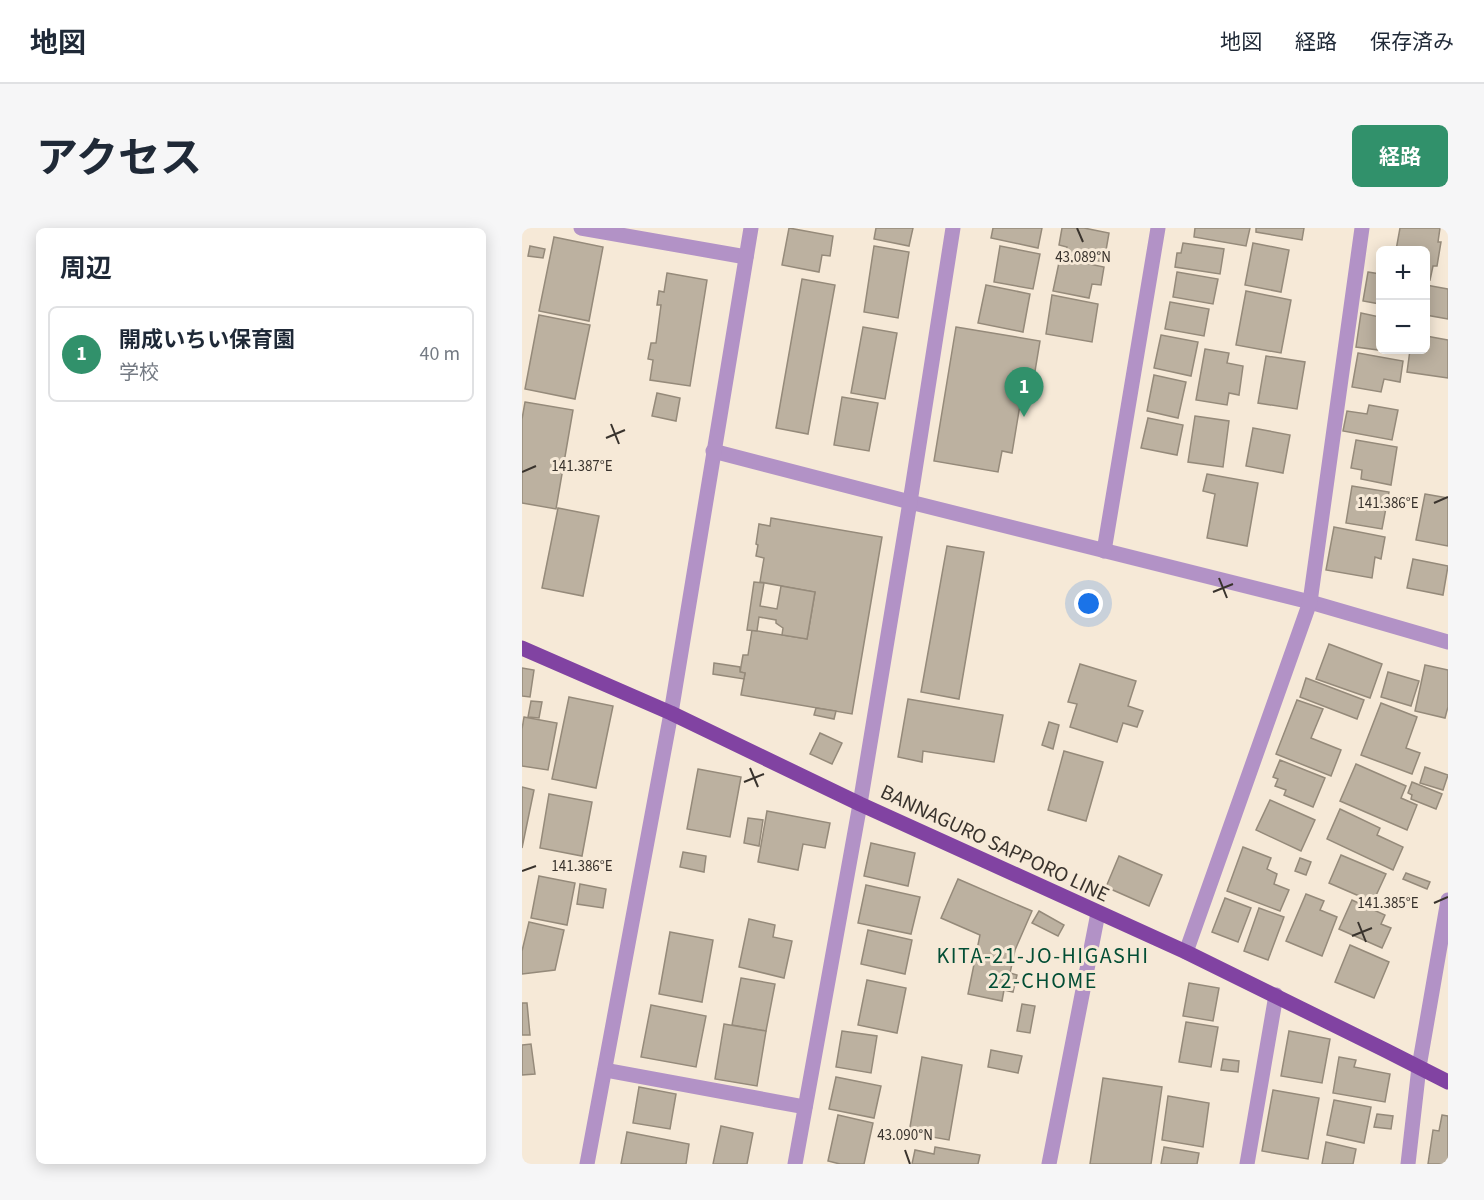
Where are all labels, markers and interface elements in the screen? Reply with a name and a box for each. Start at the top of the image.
text: 地図 [30,23,86,63]
text: 地図 [1220,27,1262,57]
text: 経路 [1295,27,1337,57]
text: 保存済み [1370,27,1454,57]
button: 経路 [1352,125,1448,187]
text: アクセス [36,129,202,189]
map controls [1376,246,1430,354]
button: + [1376,246,1430,300]
text: 43.089°N [1055,247,1111,268]
text: 周辺 [60,250,112,287]
button: − [1376,300,1430,354]
text: 開成いちい保育園 [119,324,295,356]
text: 1 [76,340,87,368]
text: 40 m [420,340,460,368]
text: 学校 [119,359,159,387]
pin: 1 [1004,368,1044,417]
text: 141.387°E [551,456,613,477]
text: 141.386°E [1357,493,1419,514]
your location [1074,589,1103,618]
street label: BANNAGURO SAPPORO LINE [876,777,1114,909]
text: 141.386°E [551,856,613,877]
text: 141.385°E [1357,893,1419,914]
district label: KITA-21-JO-HIGASHI 22-CHOME [937,940,1149,997]
text: 43.090°N [877,1125,933,1146]

